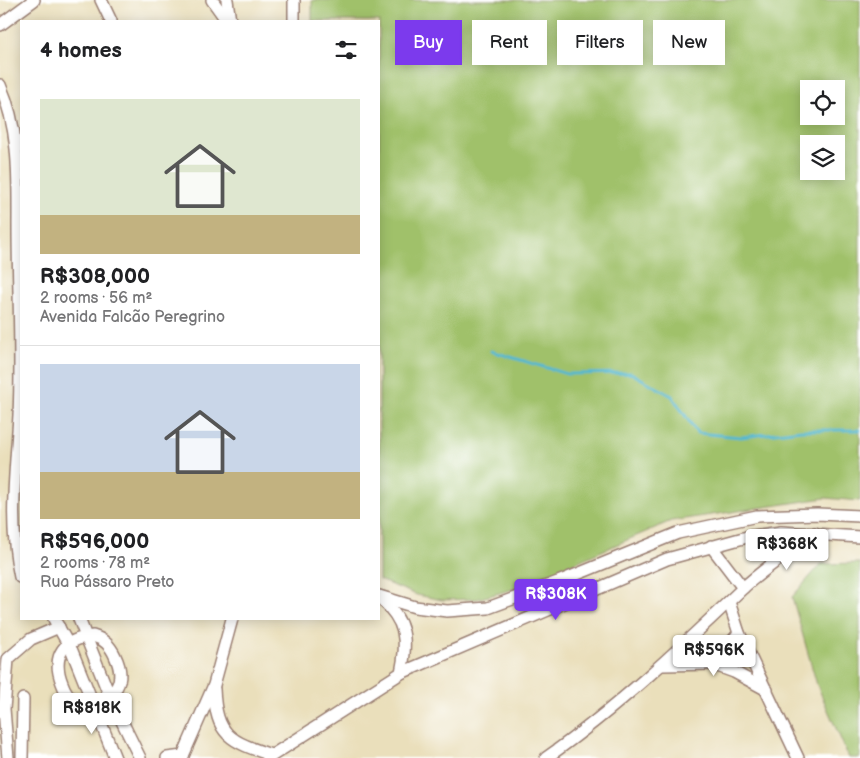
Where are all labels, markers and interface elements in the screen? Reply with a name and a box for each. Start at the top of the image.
chip: Buy [395,20,462,65]
chip: Rent [472,20,547,65]
chip: Filters [557,20,643,65]
chip: New [653,20,725,65]
icon: filters [332,36,360,64]
text: 4 homes [40,38,122,63]
map controls [800,80,845,180]
button: locate [800,80,845,125]
icon: home [155,131,245,221]
button: layers [800,135,845,180]
text: R$308,000 [40,264,150,289]
text: 2 rooms · 56 m² [40,289,152,308]
text: Avenida Falcão Peregrino [40,308,225,327]
icon: home [155,397,245,487]
pin: R$368K [746,528,828,571]
text: R$596,000 [40,529,149,554]
text: R$368K [756,535,818,554]
text: 2 rooms · 78 m² [40,554,150,573]
text: Rua Pássaro Preto [40,573,174,592]
pin: R$308K [515,578,597,621]
text: R$308K [525,585,587,604]
pin: R$596K [673,634,755,677]
text: R$596K [684,641,744,660]
pin: R$818K [51,692,133,735]
text: R$818K [63,699,121,718]

